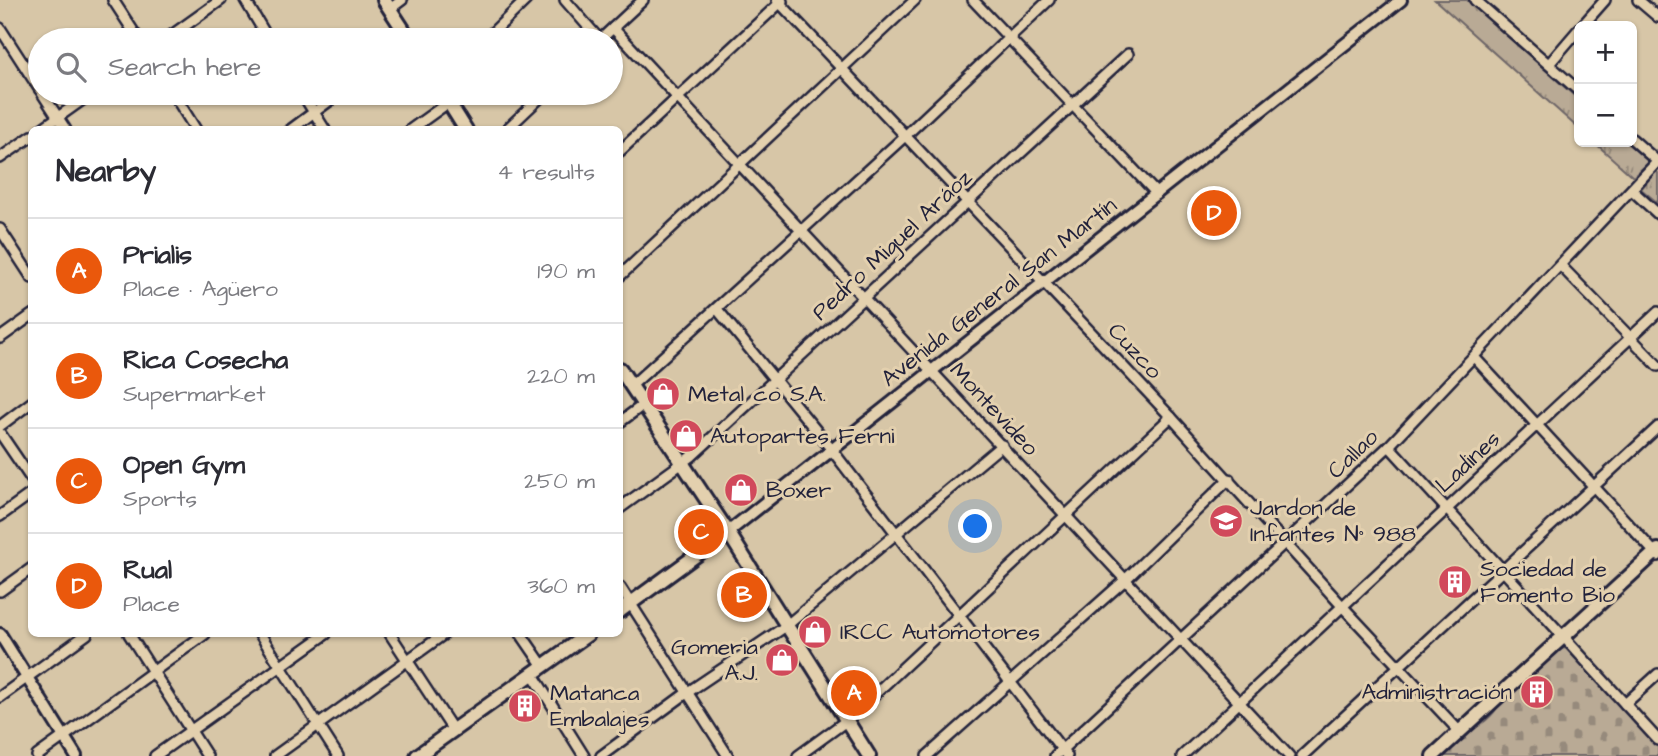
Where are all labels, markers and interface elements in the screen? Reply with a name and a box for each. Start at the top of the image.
map controls [1574,21,1637,147]
button: + [1574,21,1637,84]
search box [28,28,623,105]
icon: search [52,48,90,86]
text: Search here [108,49,261,85]
button: − [1574,84,1637,147]
text: Nearby [56,151,156,193]
text: 4 results [497,156,595,188]
street label: Pedro Miguel Aráoz [805,162,980,329]
pin: D [1191,187,1237,239]
street label: Avenida General San Martín [874,190,1124,394]
text: Prialis [123,237,192,273]
text: A [72,255,86,287]
text: 190 m [537,255,595,287]
text: Place · Agüero [123,273,278,305]
street label: Cuzco [1101,316,1170,386]
text: Rica Cosecha [123,342,288,378]
street label: Montevideo [942,355,1046,463]
text: B [71,360,87,392]
text: 220 m [527,360,595,392]
shop icon: Metal co S.A. [644,375,682,413]
text: Supermarket [123,378,266,410]
place label: Metal co S.A. [688,378,826,410]
shop icon: Autopartes Ferni [667,417,705,455]
place label: Autopartes Ferni [710,420,895,452]
street label: Callao [1320,422,1386,486]
street label: Ladines [1428,424,1508,500]
text: Open Gym [123,447,245,483]
text: C [71,465,87,497]
text: 250 m [524,465,595,497]
shop icon: Boxer [722,471,760,509]
place label: Boxer [766,474,832,506]
text: Sports [123,483,197,515]
place label: Jardon de Infantes N° 988 [1250,492,1416,550]
school or university icon: Jardon de Infantes N° 988 [1207,502,1245,540]
pin: C [678,506,724,558]
your location [958,509,992,543]
text: Rual [123,552,172,588]
place label: Sociedad de Fomento Bio [1480,553,1615,611]
building icon: Sociedad de Fomento Bio [1436,563,1474,601]
pin: B [721,569,767,621]
text: D [72,570,86,602]
text: 360 m [527,570,595,602]
text: Place [123,588,180,620]
shop icon: IRCC Automotores [796,613,834,651]
place label: IRCC Automotores [840,616,1040,648]
place label: Gomeria A.J. [671,631,758,689]
shop icon: Gomeria A.J. [763,641,801,679]
pin: A [831,667,877,719]
building icon: Administración [1518,673,1556,711]
place label: Administración [1361,676,1512,708]
place label: Matanca Embalajes [550,677,650,735]
building icon: Matanca Embalajes [506,687,544,725]

